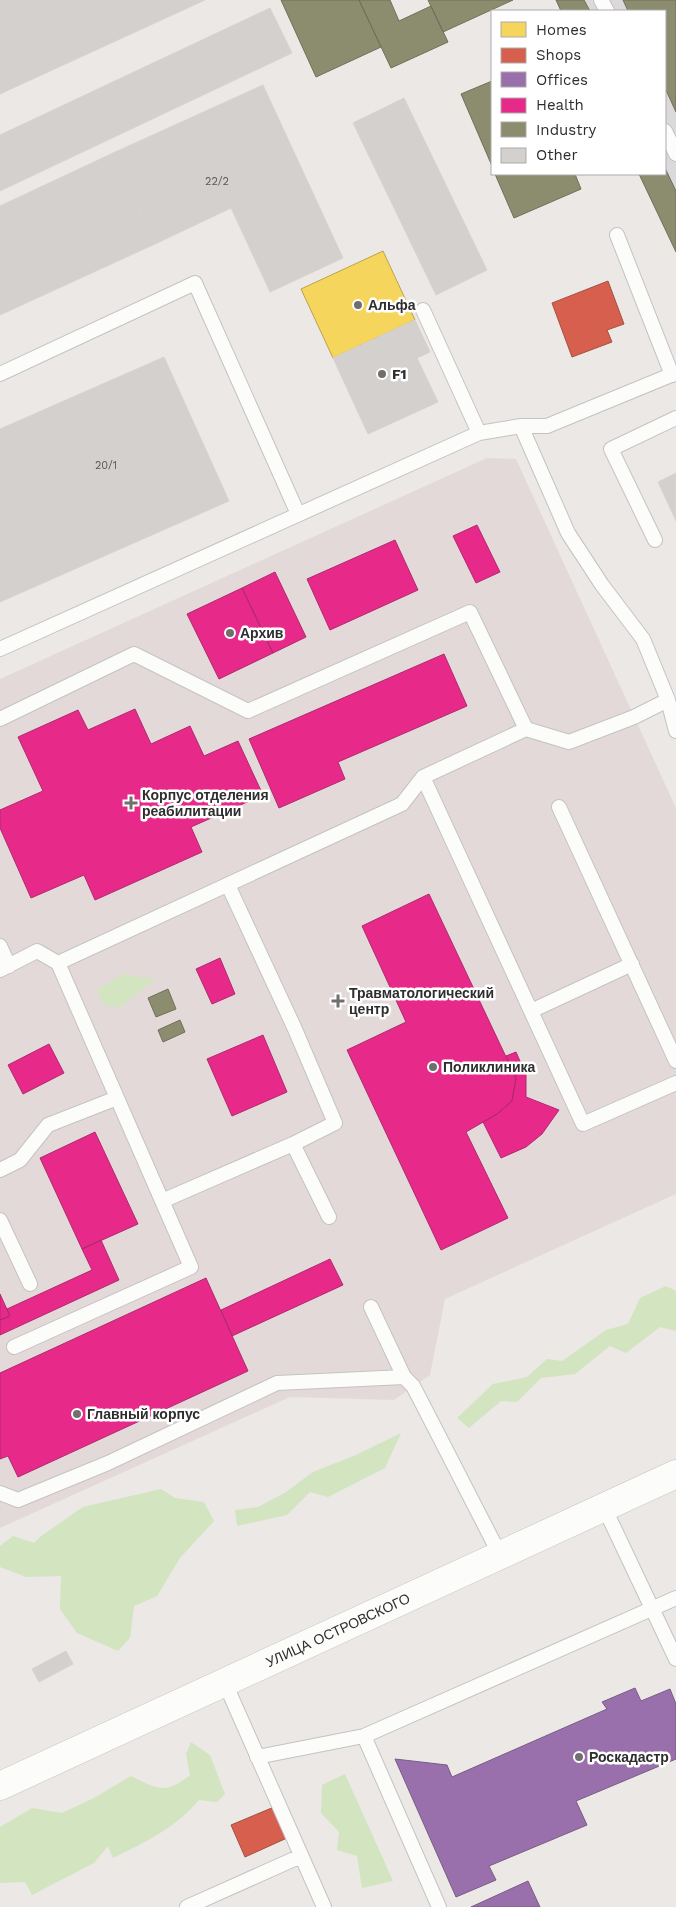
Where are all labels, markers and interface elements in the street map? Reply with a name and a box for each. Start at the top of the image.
legend [491,10,666,175]
text: Homes [536,21,587,39]
text: Shops [536,46,581,64]
text: Offices [536,71,588,89]
text: Health [536,96,584,114]
text: Industry [536,121,597,139]
text: Other [536,146,578,164]
house number: 22/2 [205,175,229,188]
place label: Альфа [368,297,416,313]
marker: Альфа [352,299,364,311]
place label: F1 [392,366,407,382]
marker: F1 [376,368,388,380]
house number: 20/1 [95,459,117,472]
place label: Архив [240,625,284,641]
marker: Архив [224,627,236,639]
place label: Корпус отделения реабилитации [142,787,269,819]
marker: Корпус отделения реабилитации [124,796,138,810]
place label: Травматологический центр [349,985,494,1017]
marker: Травматологический центр [331,994,345,1008]
place label: Поликлиника [443,1059,536,1075]
marker: Поликлиника [427,1061,439,1073]
place label: Главный корпус [87,1406,200,1422]
marker: Главный корпус [71,1408,83,1420]
street label: УЛИЦА ОСТРОВСКОГО [263,1590,412,1670]
place label: Роскадастр [589,1749,669,1765]
marker: Роскадастр [573,1751,585,1763]

